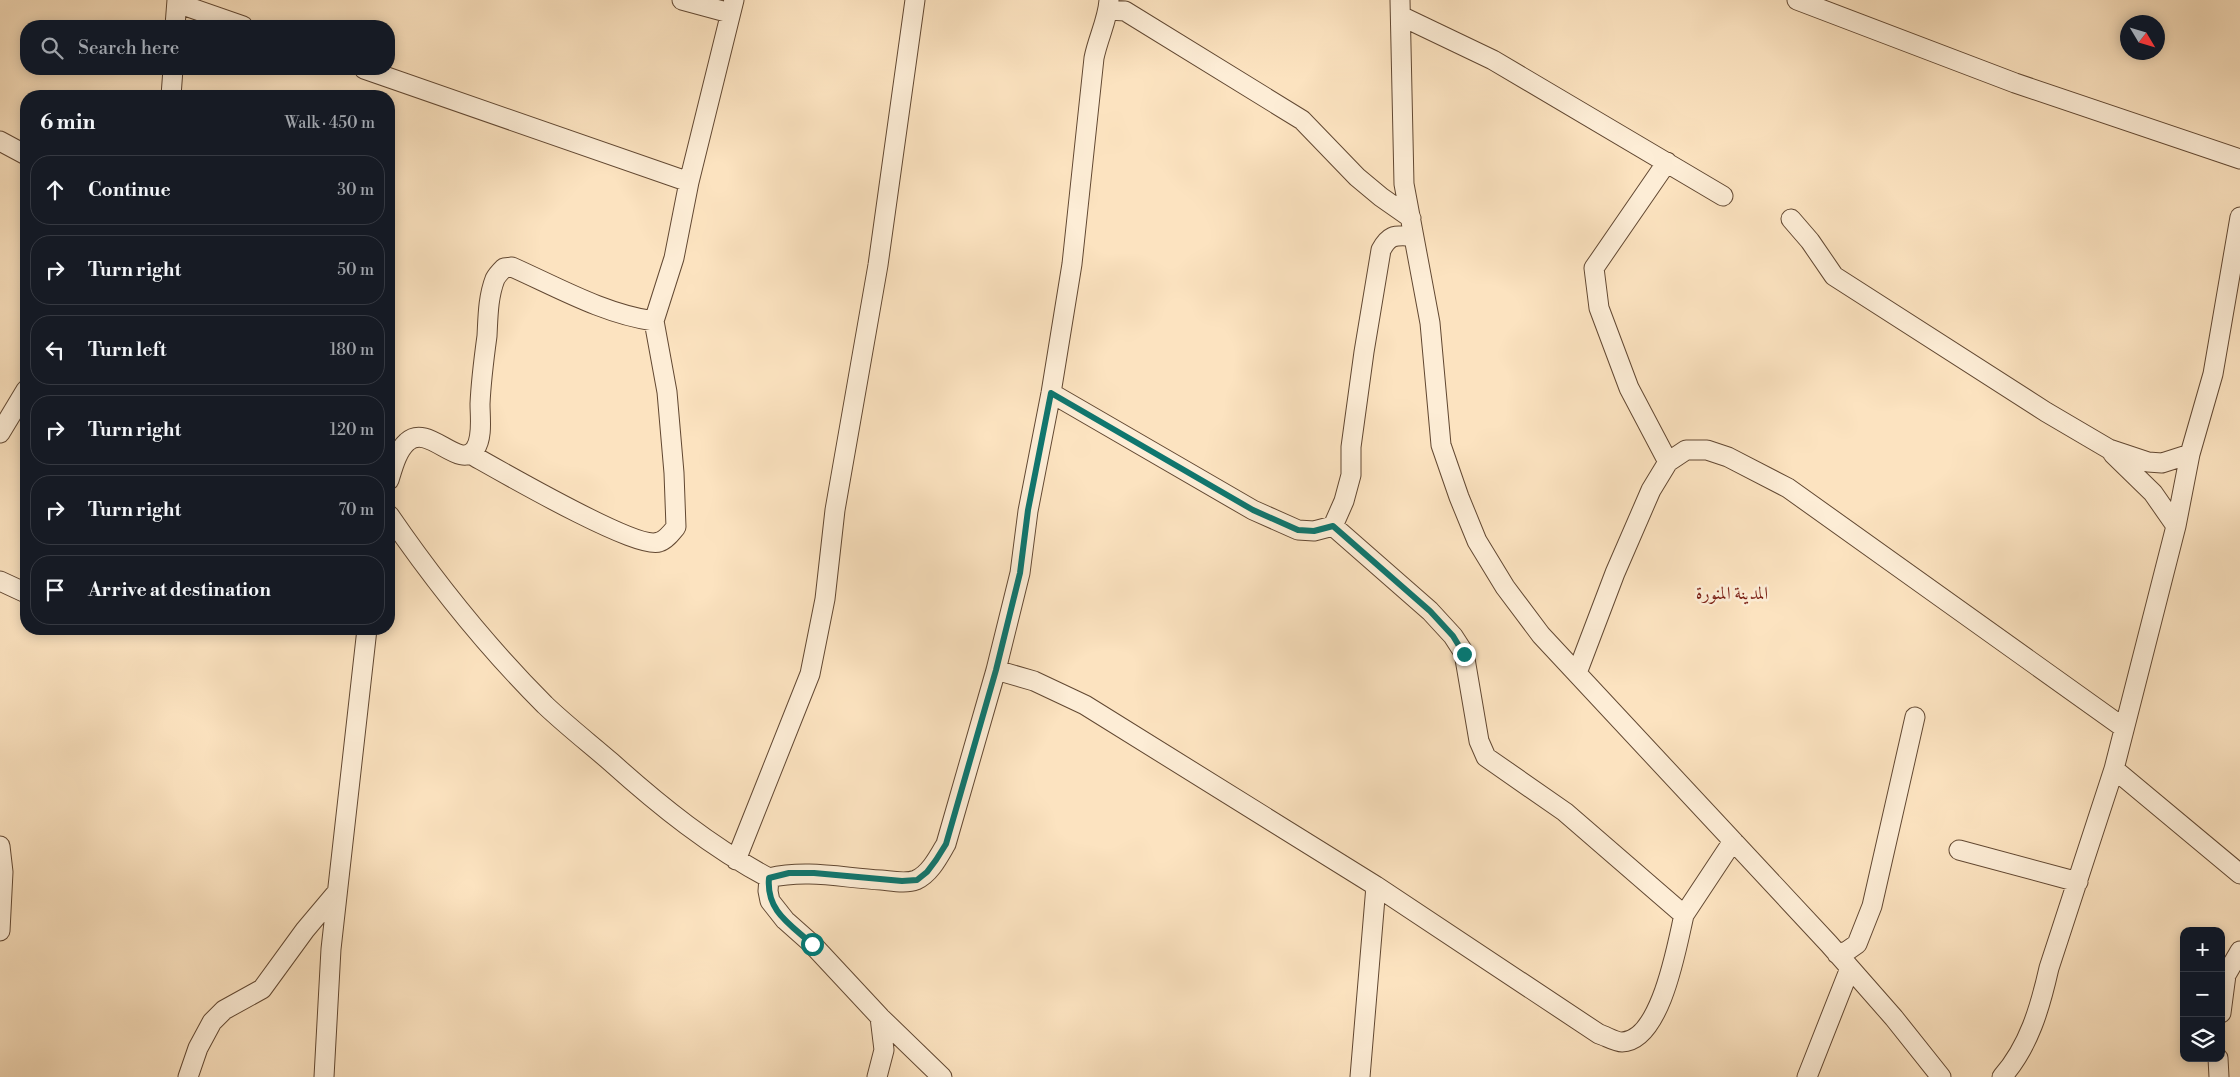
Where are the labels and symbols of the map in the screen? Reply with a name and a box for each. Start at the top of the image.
north arrow [2120,15,2165,60]
district label: المدينة المنورة [1696,582,1768,605]
route end [1453,643,1476,666]
route start [801,933,824,956]

